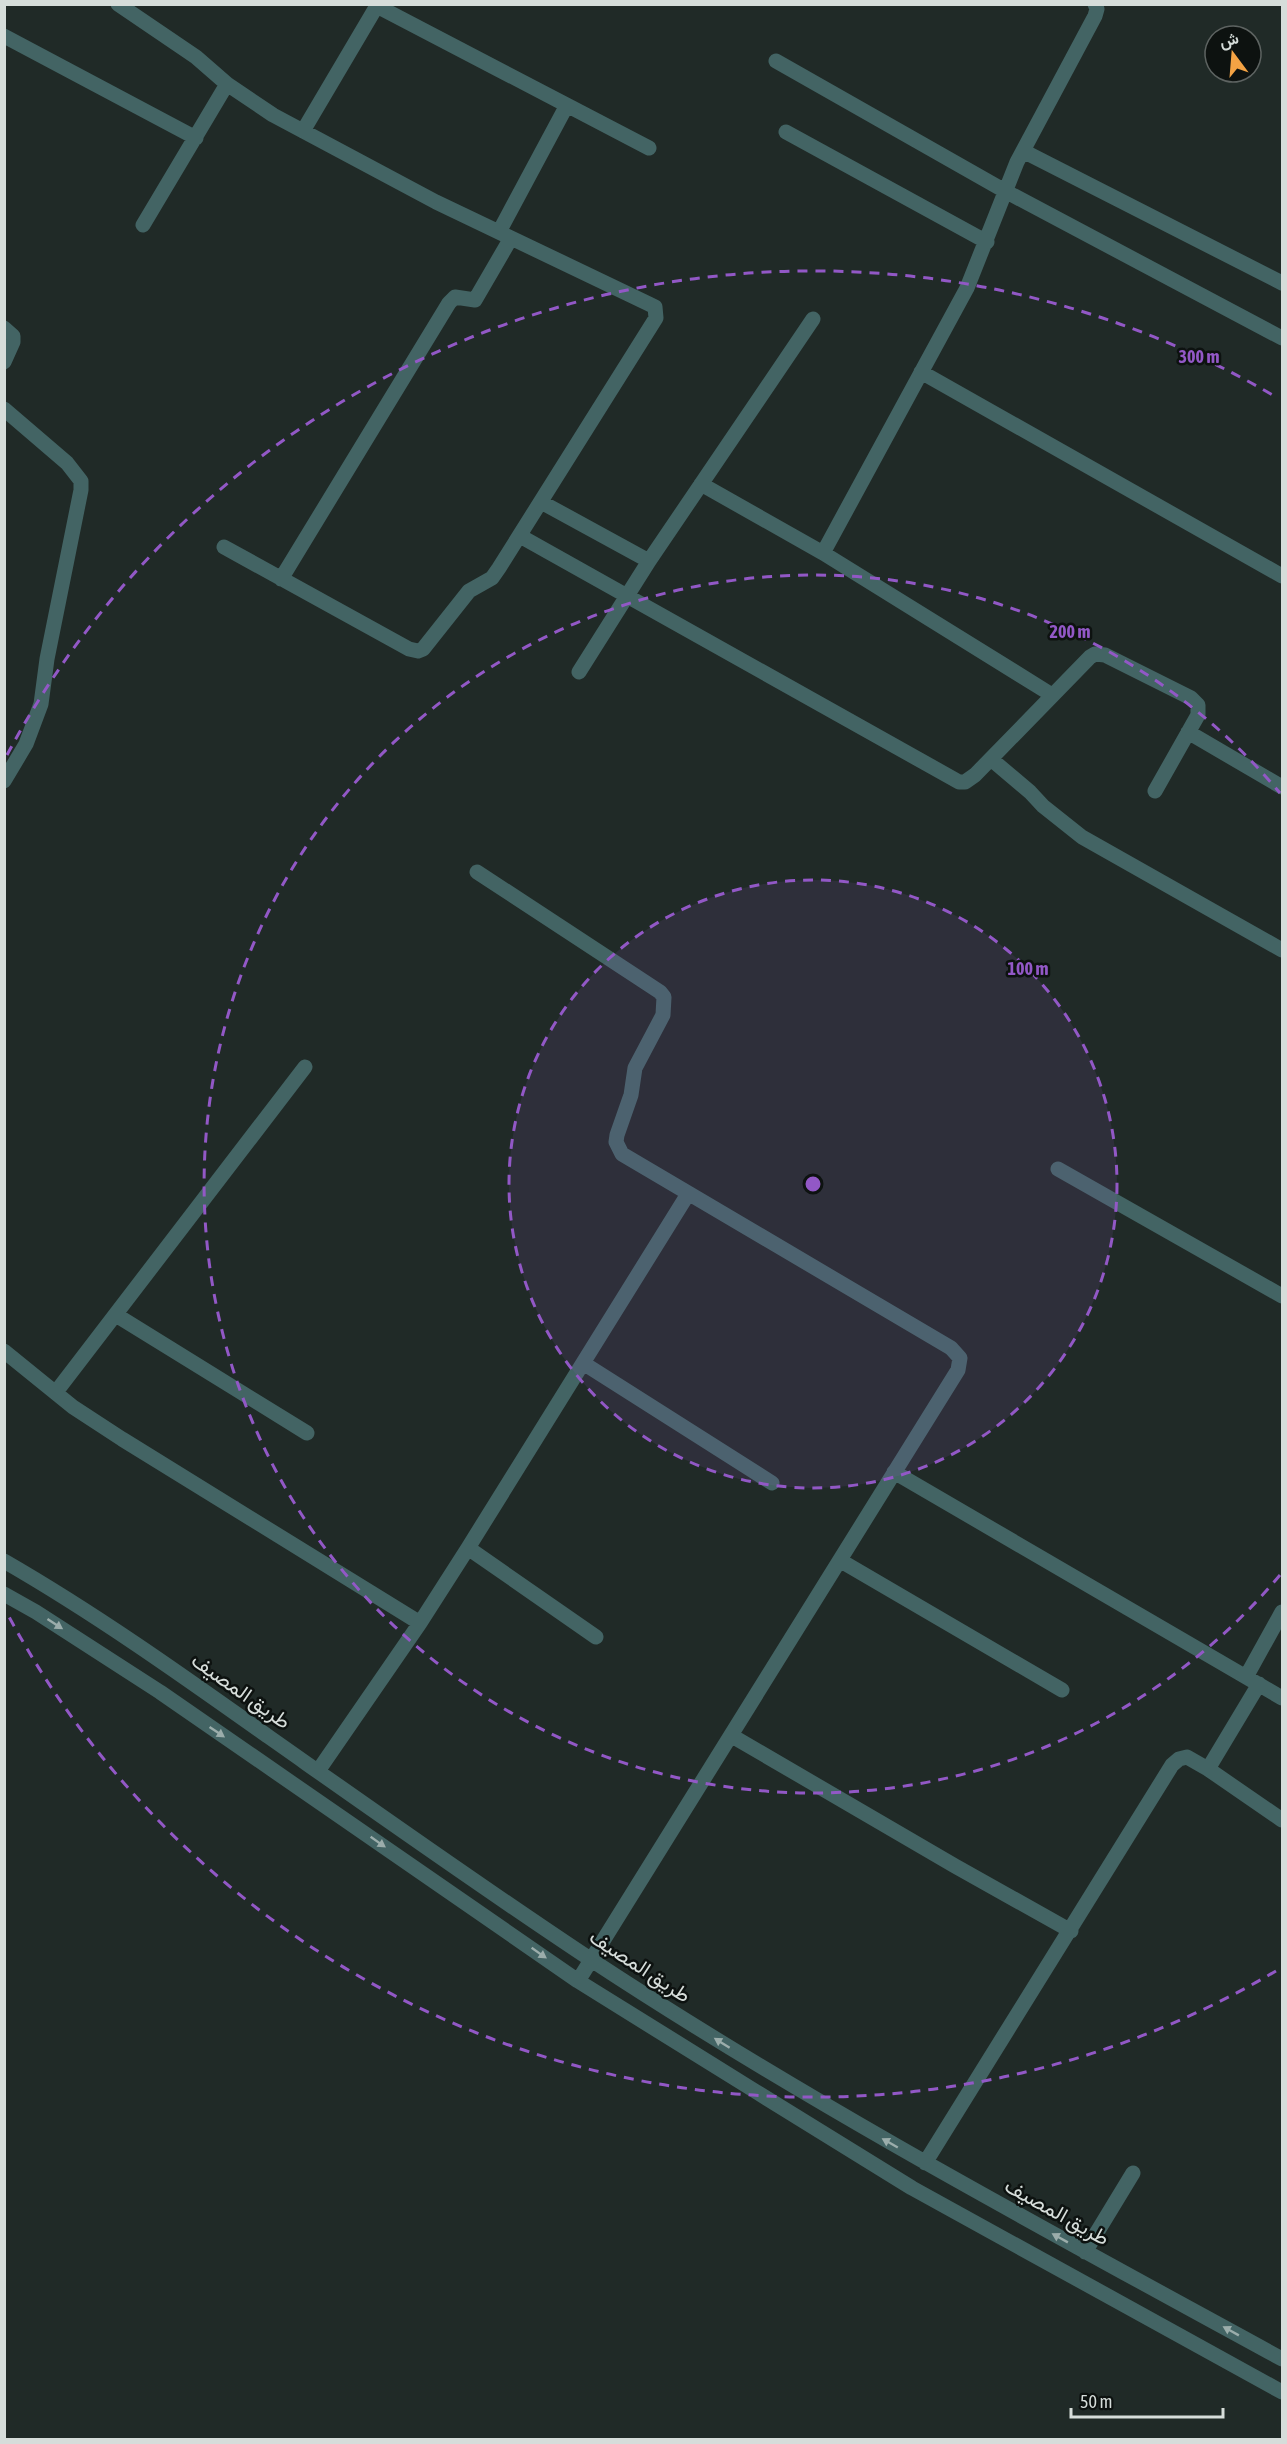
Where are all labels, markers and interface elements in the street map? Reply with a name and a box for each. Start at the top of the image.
north arrow [1203,24,1263,84]
text: ش [1217,28,1241,52]
text: 300 m [1179,346,1219,367]
text: 200 m [1050,621,1090,642]
text: 100 m [1008,958,1048,979]
centre of rings [803,1174,823,1194]
one-way arrow [47,1619,63,1630]
street label: طريق المصيف [186,1647,296,1735]
one-way arrow [209,1726,225,1738]
one-way arrow [370,1836,386,1847]
street label: طريق المصيف [584,1924,696,2008]
one-way arrow [530,1947,546,1959]
one-way arrow [714,2038,730,2049]
one-way arrow [881,2138,898,2148]
street label: طريق المصيف [1000,2173,1114,2251]
one-way arrow [1051,2233,1068,2243]
one-way arrow [1222,2326,1239,2336]
scale bar [1071,2381,1222,2419]
text: 50 m [1080,2391,1112,2412]

